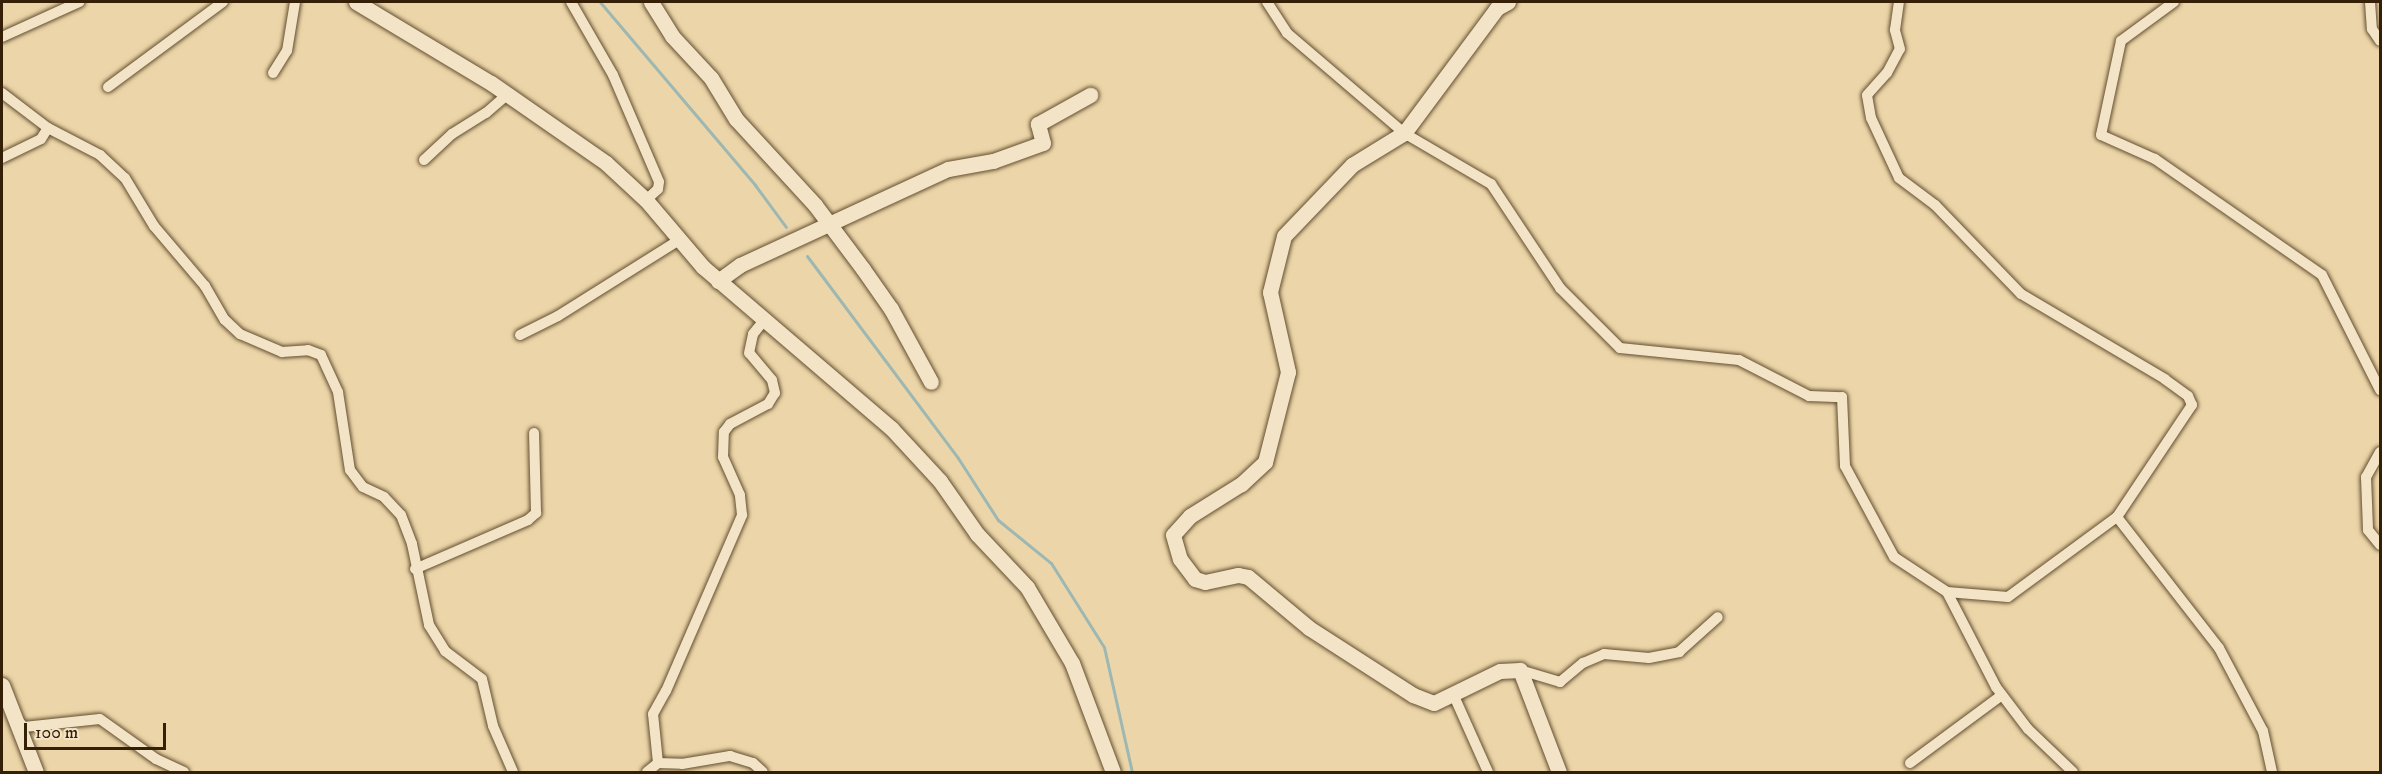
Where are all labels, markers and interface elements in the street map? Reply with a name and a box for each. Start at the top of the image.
scale bar [27,711,170,749]
text: 100 m [35,722,78,744]

